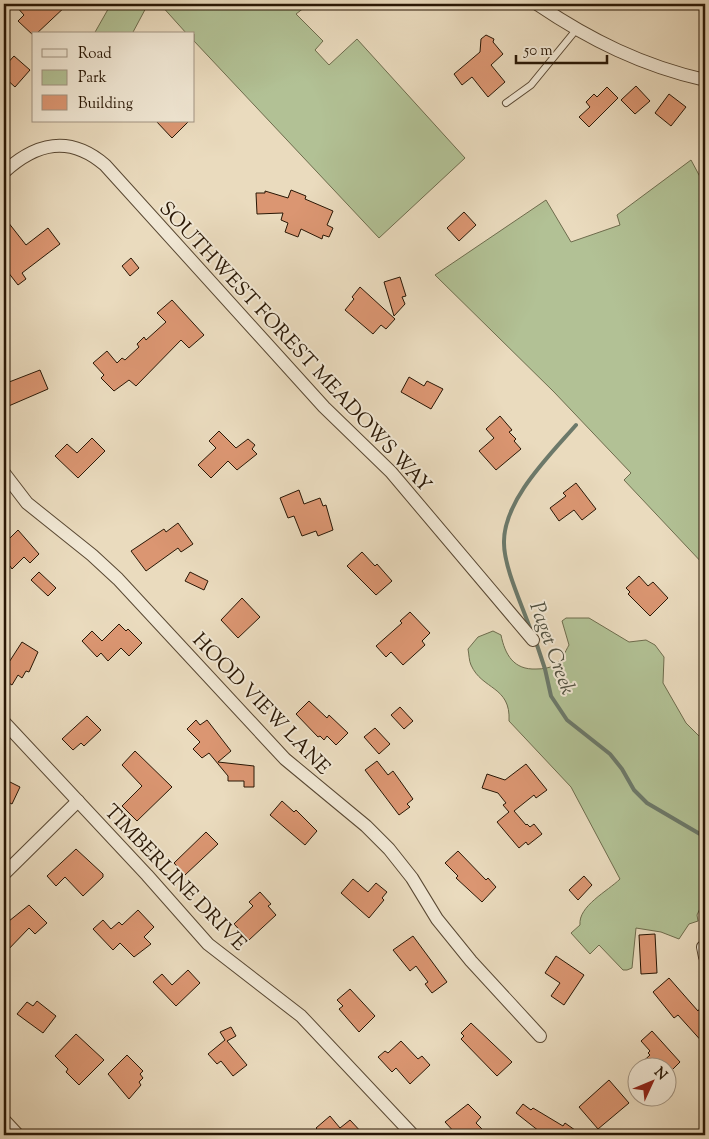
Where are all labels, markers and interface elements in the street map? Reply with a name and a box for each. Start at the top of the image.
legend [32,32,195,122]
scale bar [516,32,608,64]
text: 50 m [523,41,553,62]
text: Road [78,44,112,65]
text: Park [78,68,107,89]
text: Building [78,94,133,115]
street label: SOUTHWEST FOREST MEADOWS WAY [151,196,437,500]
water label: Paget Creek [520,598,582,700]
street label: HOOD VIEW LANE [185,627,336,782]
street label: TIMBERLINE DRIVE [96,799,252,959]
north arrow [626,1056,676,1106]
text: N [649,1063,671,1085]

